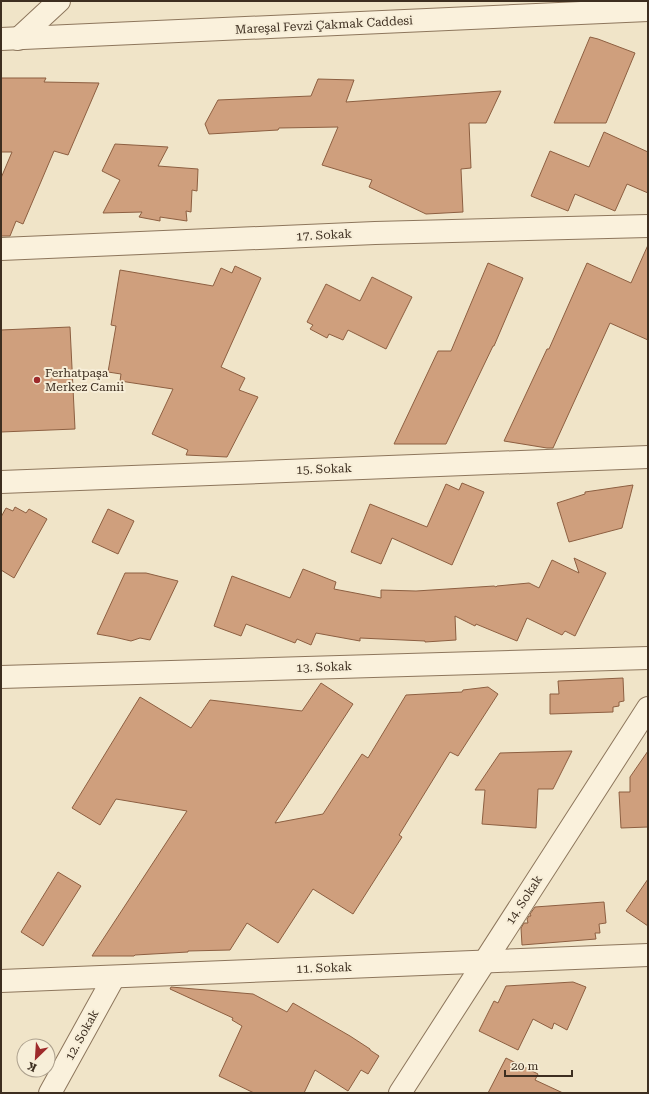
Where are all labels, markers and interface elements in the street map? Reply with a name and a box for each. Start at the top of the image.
street label: Mareşal Fevzi Çakmak Caddesi [235,13,413,37]
street label: 17. Sokak [296,227,353,243]
place label: Ferhatpaşa Merkez Camii [45,366,124,394]
marker: Ferhatpaşa Merkez Camii [32,375,42,385]
street label: 15. Sokak [296,461,353,477]
street label: 13. Sokak [296,659,353,675]
street label: 14. Sokak [503,872,545,927]
street label: 11. Sokak [296,960,353,976]
street label: 12. Sokak [62,1007,102,1063]
north arrow [16,1038,56,1078]
scale bar [505,1052,572,1078]
text: K [25,1059,39,1074]
text: 20 m [511,1059,538,1073]

